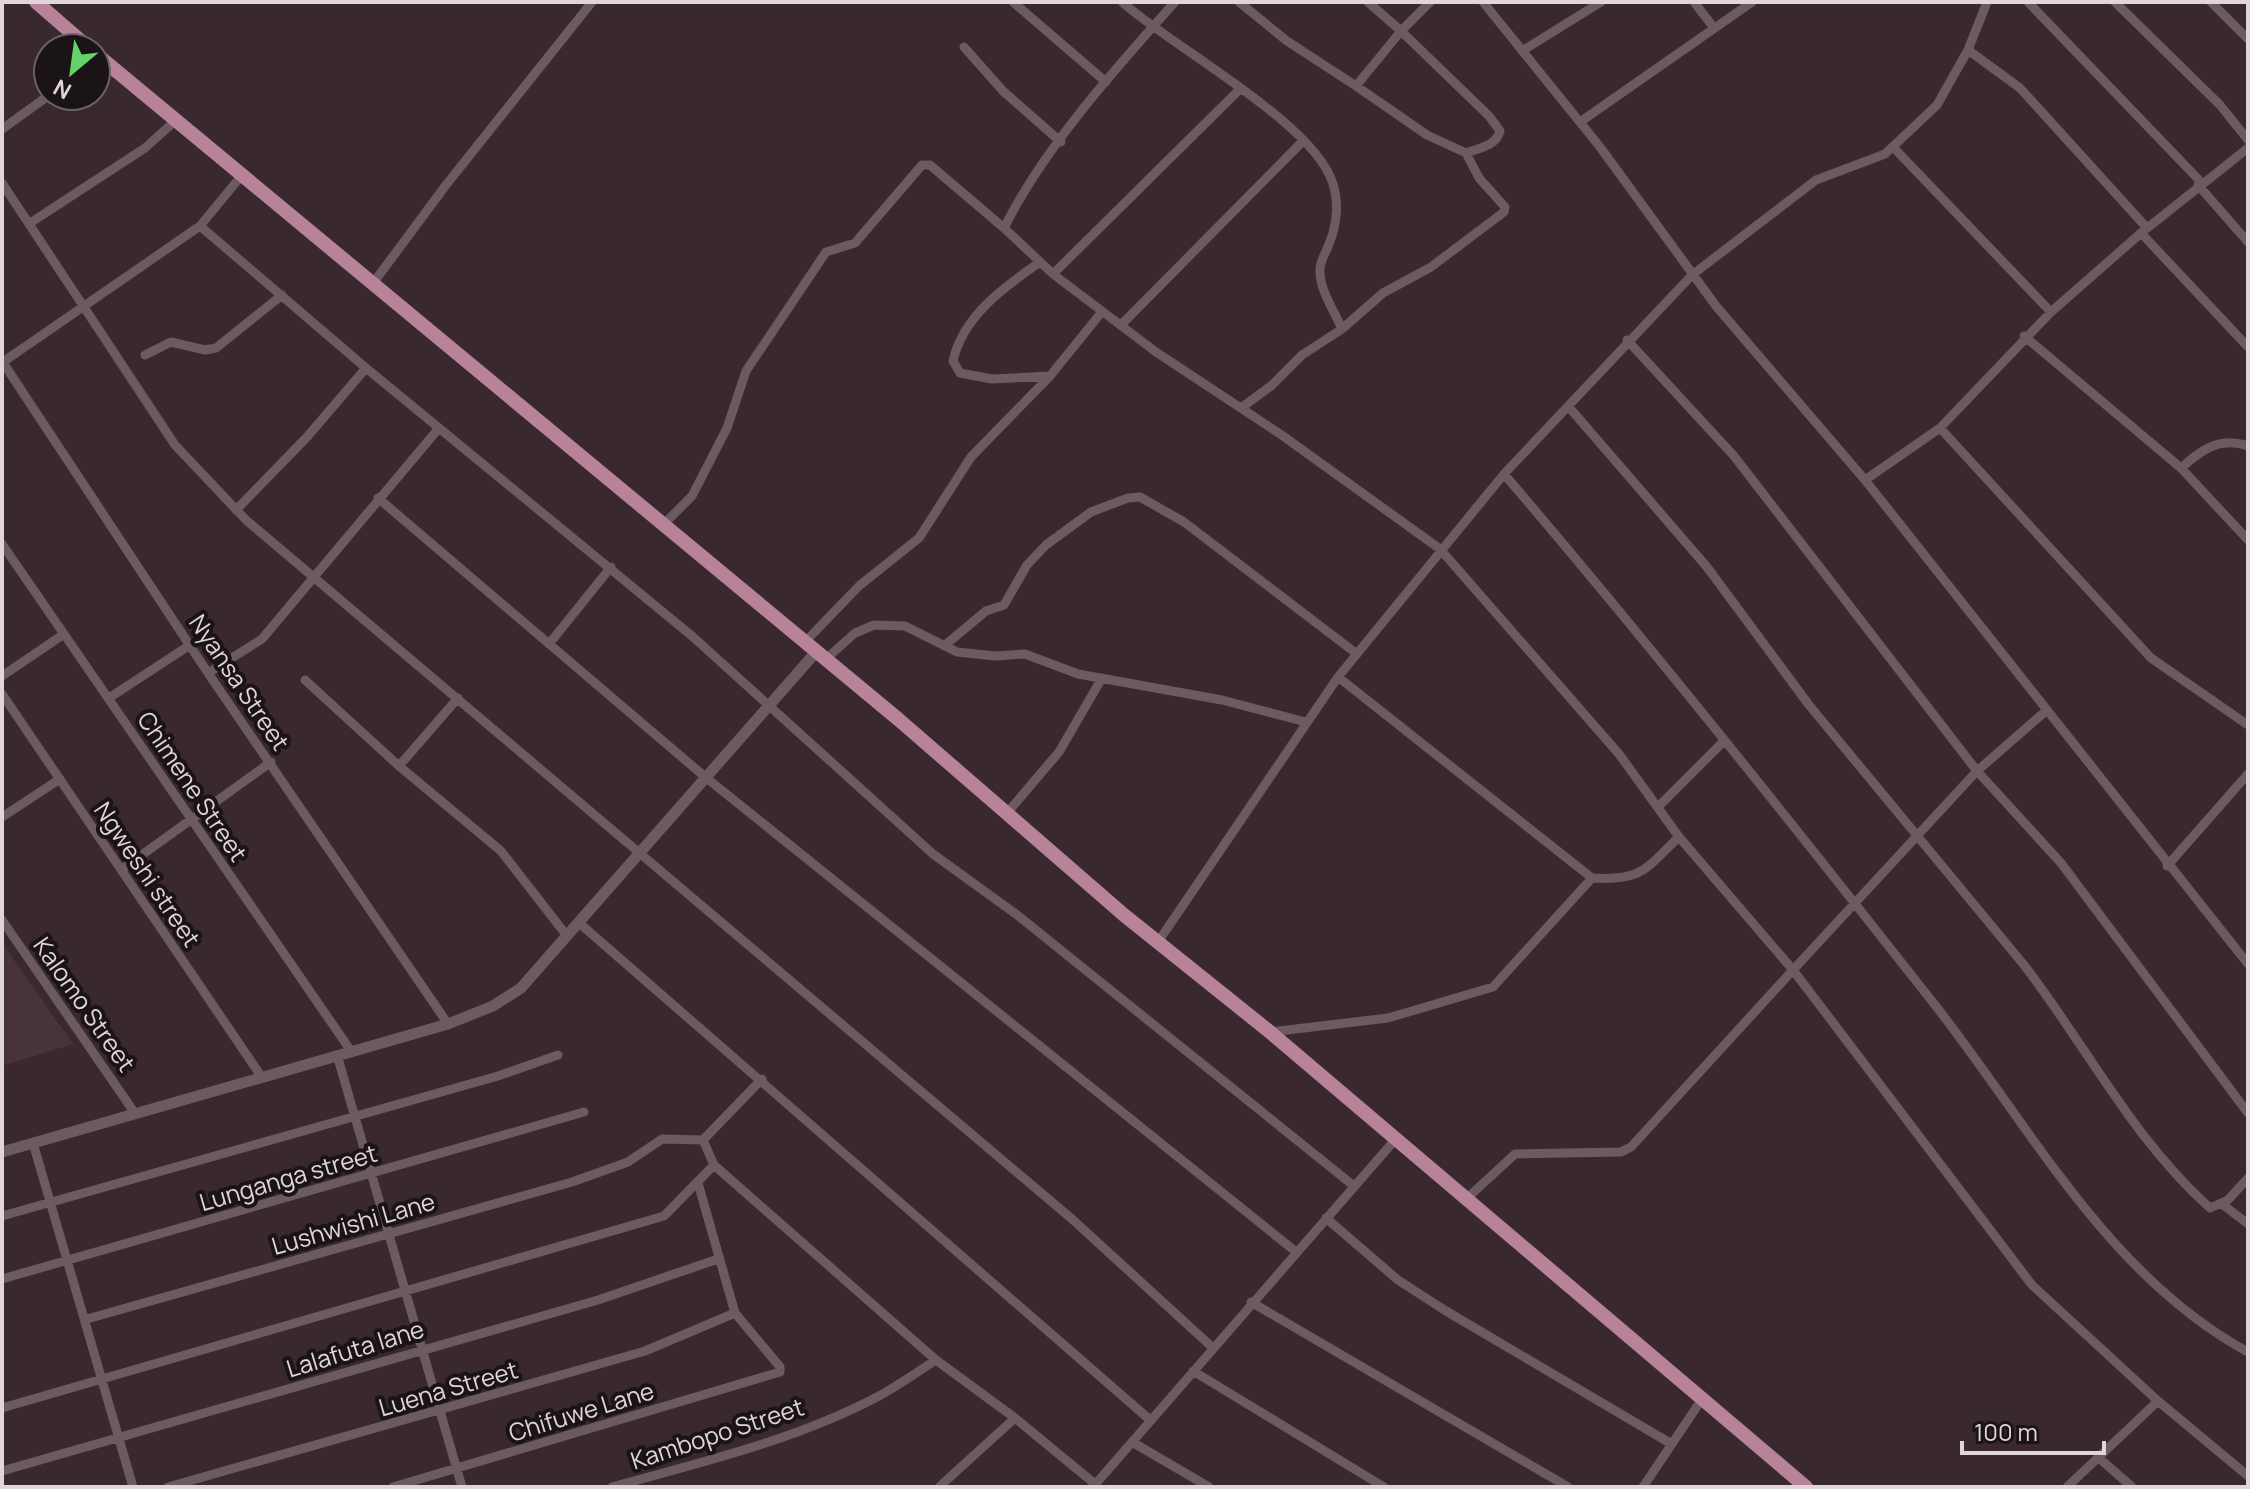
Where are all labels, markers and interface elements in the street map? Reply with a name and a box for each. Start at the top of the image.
north arrow [32,32,112,112]
text: N [48,73,76,106]
street label: Nyansa Street [182,608,298,756]
street label: Chimene Street [131,704,255,868]
street label: Ngweshi street [87,795,209,953]
street label: Kalomo Street [26,930,144,1078]
street label: Lunganga street [195,1136,381,1218]
street label: Lushwishi Lane [267,1184,439,1262]
street label: Lalafuta lane [282,1311,428,1385]
street label: Luena Street [375,1352,521,1424]
street label: Chifuwe Lane [504,1373,658,1449]
street label: Kambopo Street [626,1389,808,1477]
scale bar [1962,1405,2104,1455]
text: 100 m [1974,1415,2038,1448]

